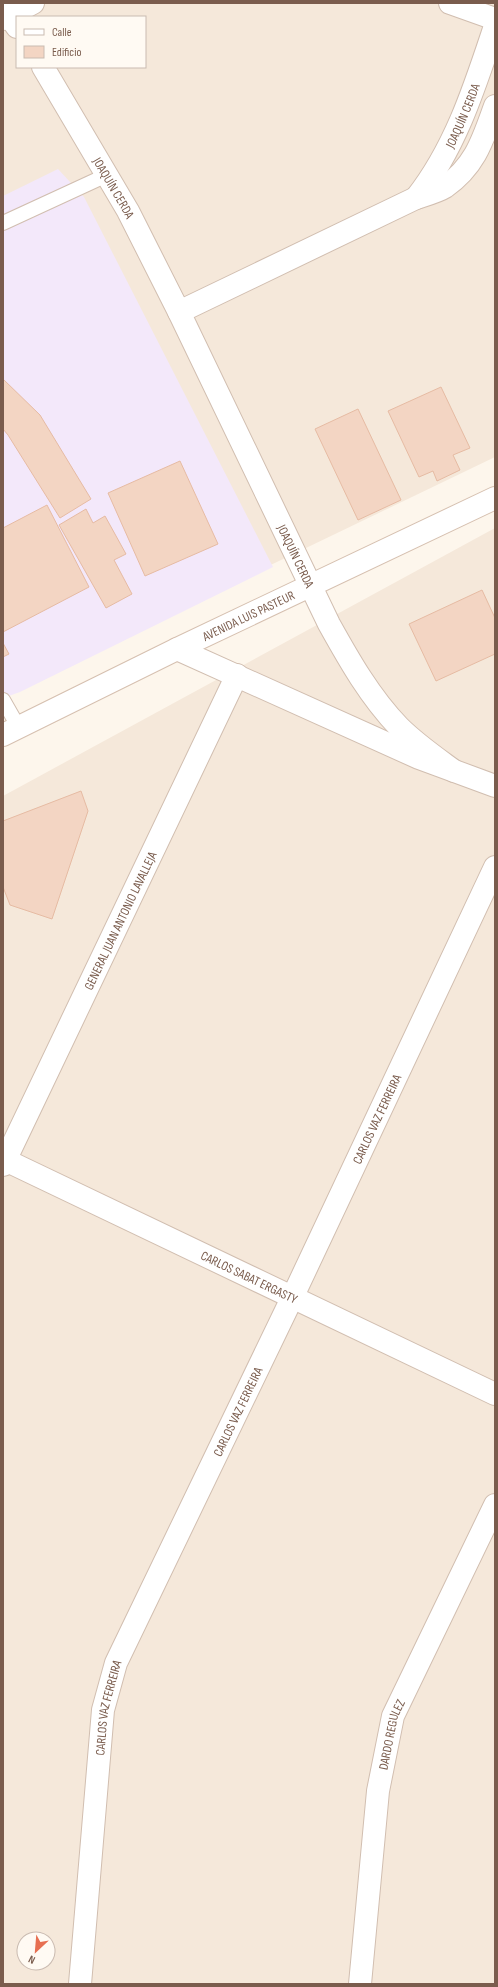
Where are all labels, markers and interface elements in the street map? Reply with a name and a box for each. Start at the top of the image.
legend [16,16,146,68]
text: Calle [52,25,72,40]
text: Edificio [52,45,81,60]
street label: JOAQUÍN CERDA [442,81,484,152]
street label: JOAQUÍN CERDA [89,154,138,222]
street label: JOAQUÍN CERDA [273,521,318,591]
street label: AVENIDA LUIS PASTEUR [199,587,297,645]
street label: GENERAL JUAN ANTONIO LAVALLEJA [81,849,161,993]
street label: CARLOS VAZ FERREIRA [349,1071,405,1167]
street label: CARLOS SABAT ERGASTY [198,1248,300,1308]
street label: CARLOS VAZ FERREIRA [210,1364,267,1459]
street label: CARLOS VAZ FERREIRA [92,1657,126,1756]
street label: DARDO REGULEZ [375,1696,409,1771]
north arrow [16,1931,56,1971]
text: N [26,1952,37,1967]

